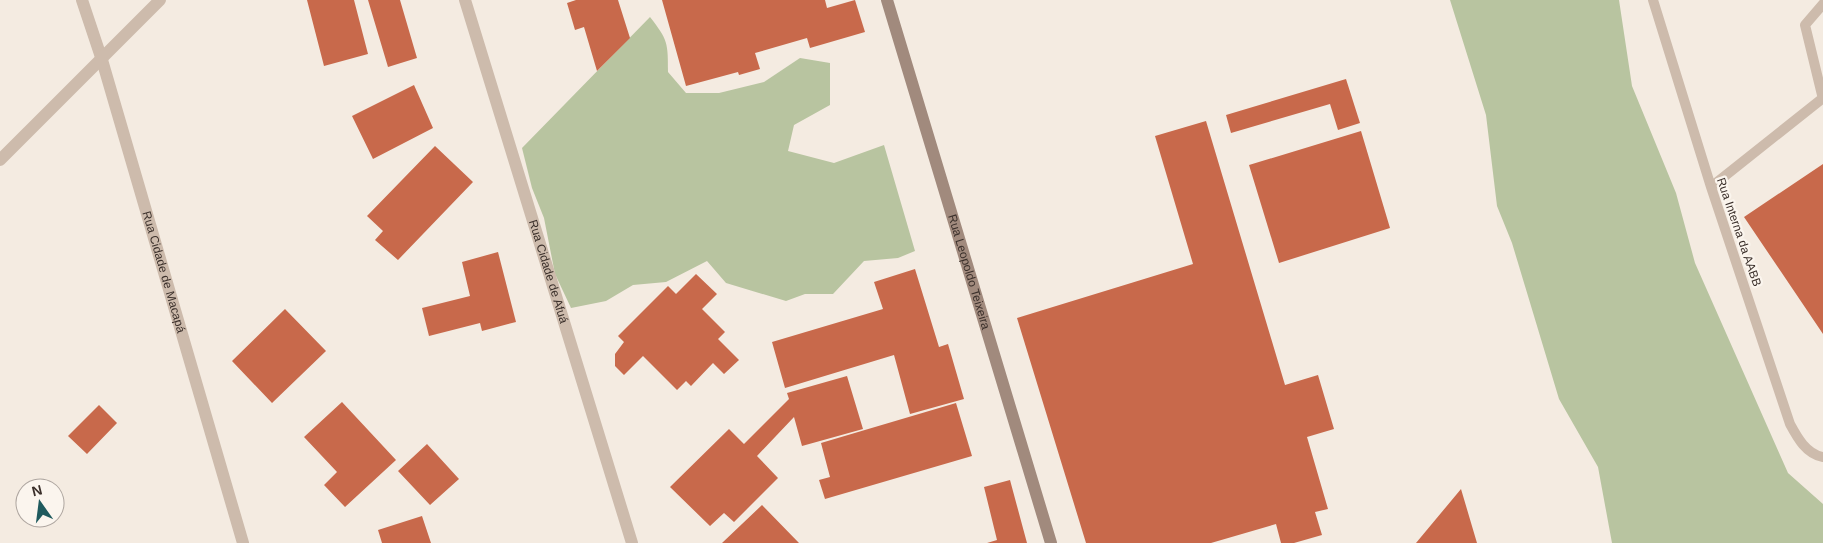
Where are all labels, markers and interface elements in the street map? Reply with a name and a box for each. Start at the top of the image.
street label: Rua Interna da AABB [1714,176,1764,288]
street label: Rua Cidade de Macapá [139,209,188,335]
street label: Rua Leopoldo Teixeira [945,213,993,331]
street label: Rua Cidade de Afuá [526,218,571,325]
north arrow [15,478,65,528]
text: N [30,481,44,499]

